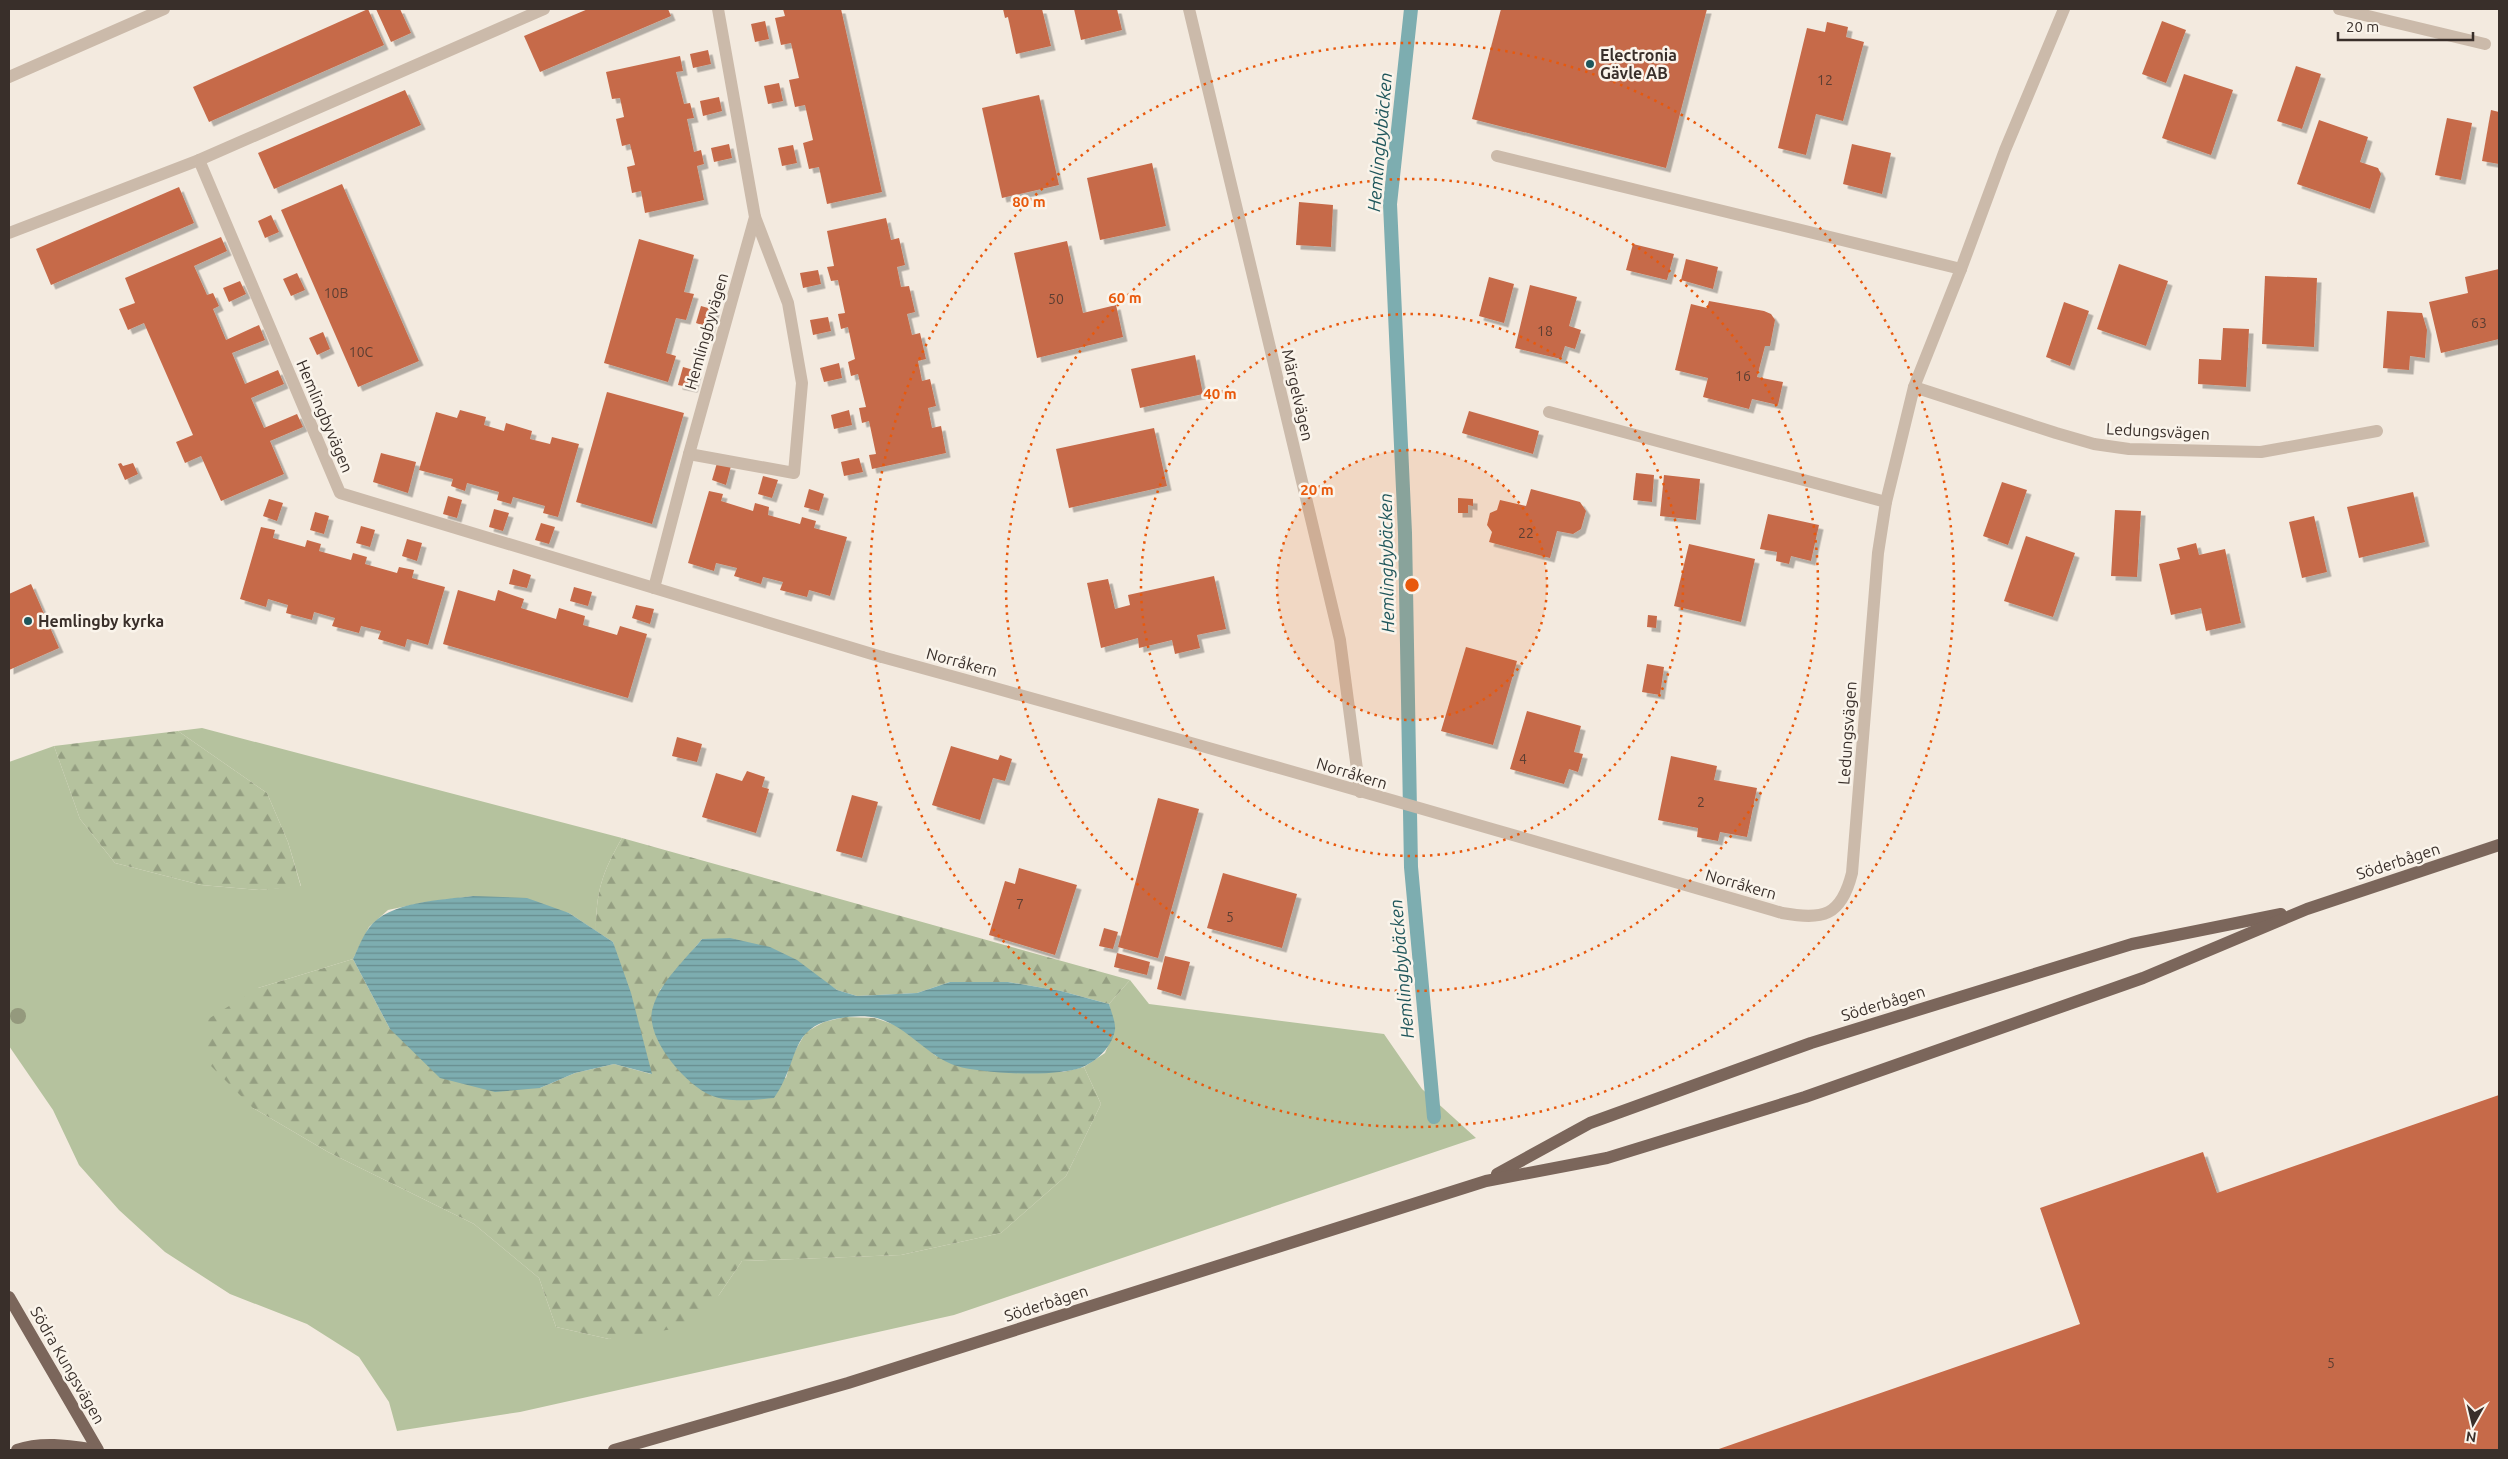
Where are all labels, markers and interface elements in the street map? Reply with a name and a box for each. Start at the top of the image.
scale bar [2338,10,2473,42]
text: 20 m [2346,18,2379,35]
place label: Electronia Gävle AB [1600,46,1677,82]
marker: Electronia Gävle AB [1584,58,1596,70]
water label: Hemlingbybäcken [1363,72,1395,212]
house number: 12 [1817,72,1833,88]
text: 80 m [1012,193,1046,210]
street label: Hemlingbyvägen [681,270,731,392]
house number: 10B [324,285,348,301]
text: 60 m [1108,289,1142,306]
house number: 50 [1048,291,1064,307]
house number: 63 [2471,315,2487,331]
house number: 18 [1537,323,1553,339]
house number: 10C [349,344,374,360]
street label: Märgelvägen [1279,347,1317,443]
street label: Hemlingbyvägen [293,357,357,475]
house number: 16 [1735,368,1751,384]
text: 40 m [1203,385,1237,402]
street label: Ledungsvägen [2106,419,2210,443]
text: 20 m [1300,481,1334,498]
water label: Hemlingbybäcken [1375,493,1397,633]
house number: 22 [1518,525,1534,541]
centre of rings [1403,576,1421,594]
place label: Hemlingby kyrka [38,612,164,630]
marker: Hemlingby kyrka [22,615,34,627]
street label: Norråkern [924,644,1000,680]
street label: Ledungsvägen [1834,681,1860,785]
house number: 4 [1519,751,1527,767]
street label: Norråkern [1314,754,1390,792]
house number: 2 [1697,794,1705,810]
street label: Söderbågen [2354,839,2442,883]
street label: Norråkern [1703,865,1779,903]
house number: 7 [1016,896,1024,912]
water label: Hemlingbybäcken [1385,899,1417,1039]
house number: 5 [1226,909,1234,925]
street label: Söderbågen [1839,982,1927,1024]
street label: Söderbågen [1002,1281,1090,1325]
street label: Södra Kungsvägen [27,1303,109,1427]
house number: 5 [2327,1355,2335,1371]
north arrow [2448,1399,2498,1449]
text: N [2465,1428,2477,1446]

